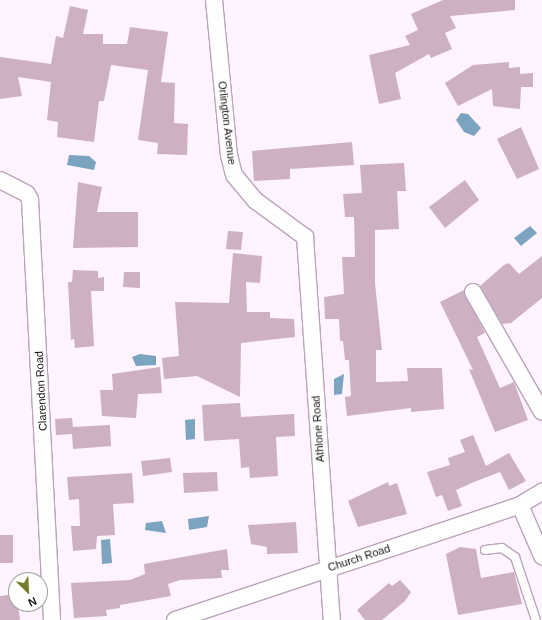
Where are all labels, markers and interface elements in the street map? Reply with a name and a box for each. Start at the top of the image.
street label: Orlington Avenue [215,80,239,166]
street label: Clarendon Road [32,351,50,431]
street label: Athlone Road [309,395,327,463]
street label: Church Road [326,542,392,574]
north arrow [8,572,48,612]
text: N [26,595,39,609]

